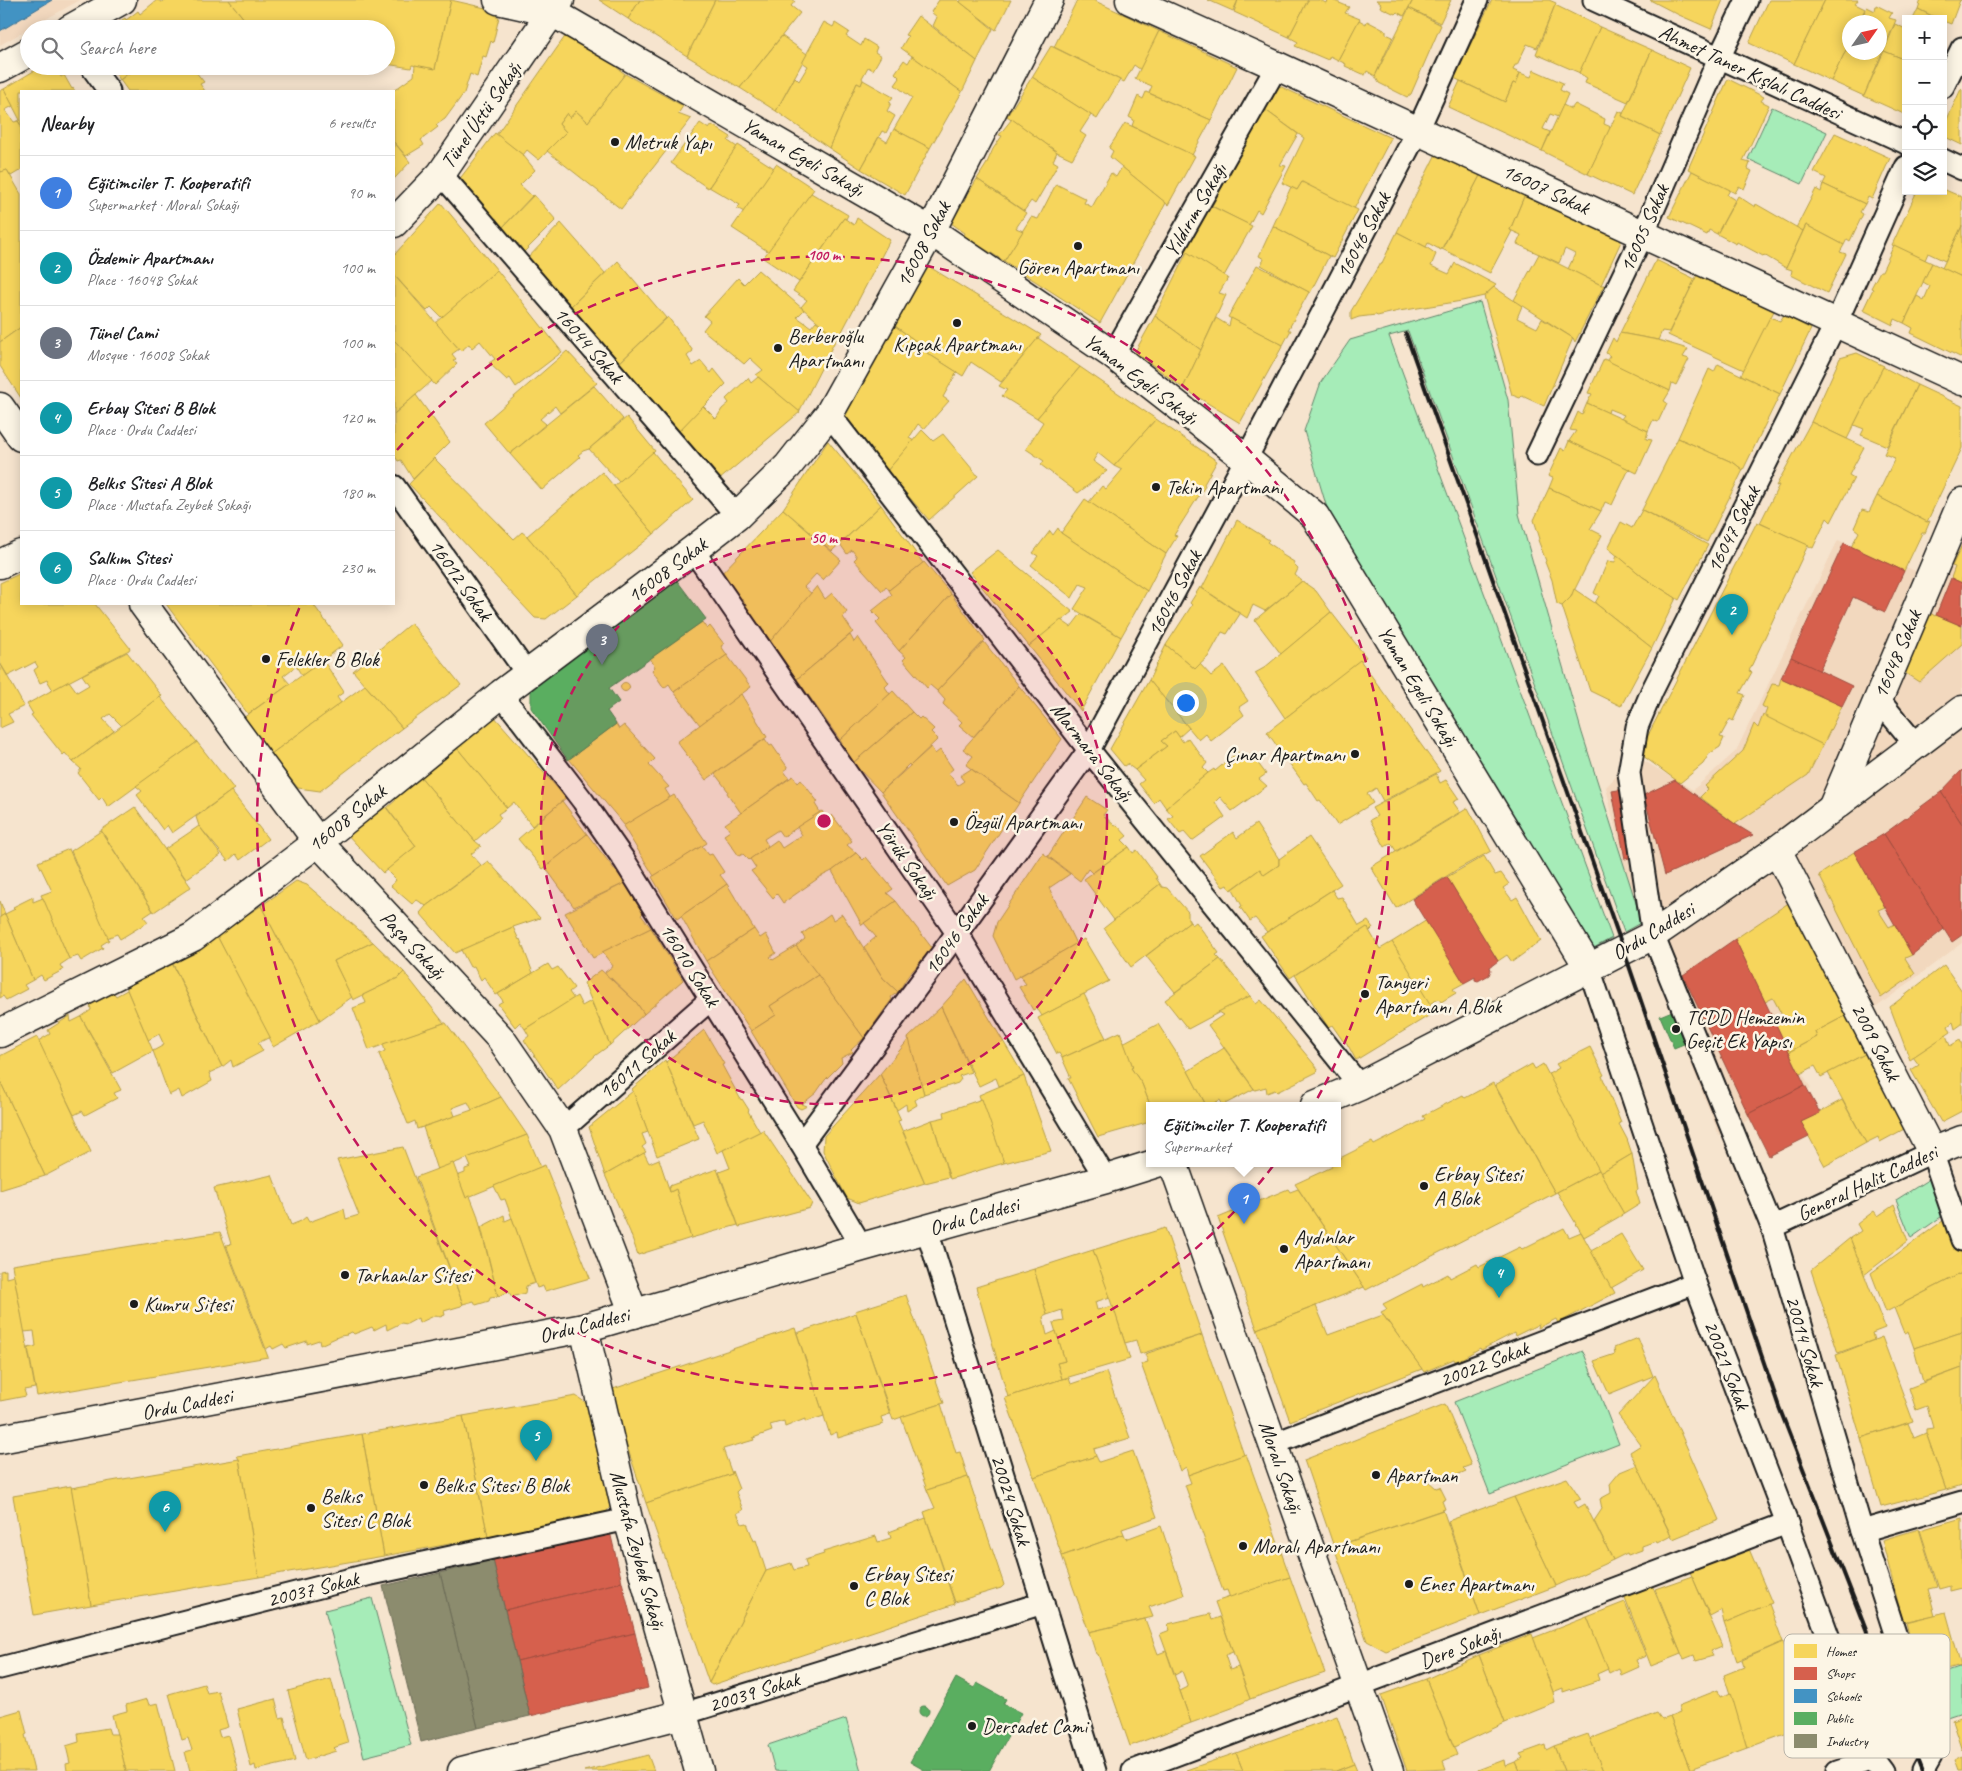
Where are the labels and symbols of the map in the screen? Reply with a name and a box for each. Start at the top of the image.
north arrow [1842,15,1887,60]
street label: Ahmet Taner Kışlalı Caddesi [1655,18,1848,127]
street label: Tünel Üstü Sokağı [435,56,528,173]
street label: Yaman Egeli Sokağı [738,112,869,203]
place label: Metruk Yapı [625,129,713,155]
marker: Metruk Yapı [609,136,621,148]
street label: 16007 Sokak [1498,157,1595,221]
street label: Yıldırım Sokağı [1158,158,1233,261]
street label: 16005 Sokak [1613,179,1675,276]
street label: 16046 Sokak [1330,186,1397,282]
street label: 16008 Sokak [890,195,957,291]
marker: Gören Apartmanı [1072,240,1084,252]
text: 100 m [808,246,842,265]
place label: Gören Apartmanı [1017,254,1140,280]
street label: 16044 Sokak [549,301,630,390]
marker: Kıpçak Apartmanı [951,317,963,329]
place label: Berberoğlu Apartmanı [788,323,865,373]
street label: Yaman Egeli Sokağı [1079,328,1204,431]
place label: Kıpçak Apartmanı [893,331,1022,357]
marker: Berberoğlu Apartmanı [772,342,784,354]
place label: Tekin Apartmanı [1166,474,1284,500]
street label: 16047 Sokak [1700,480,1766,577]
marker: Tekin Apartmanı [1150,481,1162,493]
text: 50 m [811,529,838,548]
street label: 16008 Sokak [622,531,713,609]
street label: 16012 Sokak [424,534,499,627]
street label: 16046 Sokak [1141,544,1208,640]
pin: 2 [1716,594,1748,635]
street label: 16048 Sokak [1867,605,1928,702]
street label: Yaman Egeli Sokağı [1372,621,1465,752]
pin: 3 [586,624,618,665]
place label: Felekler B Blok [276,646,380,672]
marker: Felekler B Blok [260,653,272,665]
your location [1173,690,1199,716]
street label: Marmara Sokağı [1045,697,1140,808]
place label: Çınar Apartmanı [1225,741,1346,767]
marker: Çınar Apartmanı [1349,748,1361,760]
street label: 16008 Sokak [302,778,393,858]
place label: Özgül Apartmanı [964,809,1083,835]
centre of rings [815,812,833,830]
street label: Yörük Sokağı [870,815,944,906]
marker: Özgül Apartmanı [948,816,960,828]
street label: 16046 Sokak [918,887,995,979]
street label: Ordu Caddesi [1607,895,1702,966]
street label: Paşa Sokağı [375,905,452,986]
street label: 16010 Sokak [654,918,727,1013]
place label: Tanyeri Apartmanı A Blok [1375,969,1503,1019]
marker: Tanyeri Apartmanı A Blok [1359,988,1371,1000]
street label: 2009 Sokak [1845,999,1907,1087]
place label: TCDD Hemzemin Geçit Ek Yapısı [1686,1004,1804,1054]
street label: 16011 Sokak [593,1023,682,1104]
marker: TCDD Hemzemin Geçit Ek Yapısı [1670,1023,1682,1035]
street label: General Halit Caddesi [1793,1138,1944,1227]
place label: Erbay Sitesi A Blok [1434,1161,1525,1211]
marker: Erbay Sitesi A Blok [1418,1180,1430,1192]
pin: 1 [1228,1183,1260,1224]
street label: Ordu Caddesi [926,1190,1025,1241]
place label: Aydınlar Apartmanı [1294,1224,1371,1274]
marker: Aydınlar Apartmanı [1278,1243,1290,1255]
pin: 4 [1483,1257,1515,1298]
place label: Tarhanlar Sitesi [355,1262,474,1288]
marker: Tarhanlar Sitesi [339,1269,351,1281]
place label: Kumru Sitesi [144,1291,235,1317]
street label: 20014 Sokak [1780,1292,1831,1391]
marker: Kumru Sitesi [128,1298,140,1310]
street label: Ordu Caddesi [536,1301,635,1349]
street label: 20021 Sokak [1698,1317,1756,1415]
street label: 20022 Sokak [1436,1335,1534,1393]
street label: Ordu Caddesi [139,1382,238,1426]
street label: Moralı Sokağı [1253,1417,1309,1518]
pin: 5 [520,1420,552,1461]
street label: 20024 Sokak [985,1451,1037,1550]
place label: Apartman [1386,1462,1458,1488]
street label: Mustafa Zeybek Sokağı [604,1468,672,1633]
marker: Apartman [1370,1469,1382,1481]
place label: Belkıs Sitesi B Blok [434,1472,571,1498]
marker: Belkıs Sitesi B Blok [418,1479,430,1491]
place label: Belkıs Sitesi C Blok [321,1483,412,1533]
pin: 6 [149,1491,181,1532]
marker: Belkıs Sitesi C Blok [305,1502,317,1514]
place label: Moralı Apartmanı [1253,1533,1381,1559]
marker: Moralı Apartmanı [1237,1540,1249,1552]
place label: Erbay Sitesi C Blok [864,1561,955,1611]
street label: 20037 Sokak [264,1565,363,1613]
place label: Enes Apartmanı [1419,1571,1535,1597]
marker: Enes Apartmanı [1403,1578,1415,1590]
marker: Erbay Sitesi C Blok [848,1580,860,1592]
street label: Dere Sokağı [1416,1619,1505,1674]
legend [1784,1634,1950,1758]
text: Homes [1826,1643,1857,1660]
text: Shops [1826,1665,1856,1682]
street label: 20039 Sokak [705,1666,804,1718]
text: Schools [1826,1688,1862,1705]
text: Public [1826,1710,1854,1727]
place label: Dersadet Cami [982,1713,1090,1739]
marker: Dersadet Cami [966,1720,978,1732]
text: Industry [1826,1733,1869,1750]

